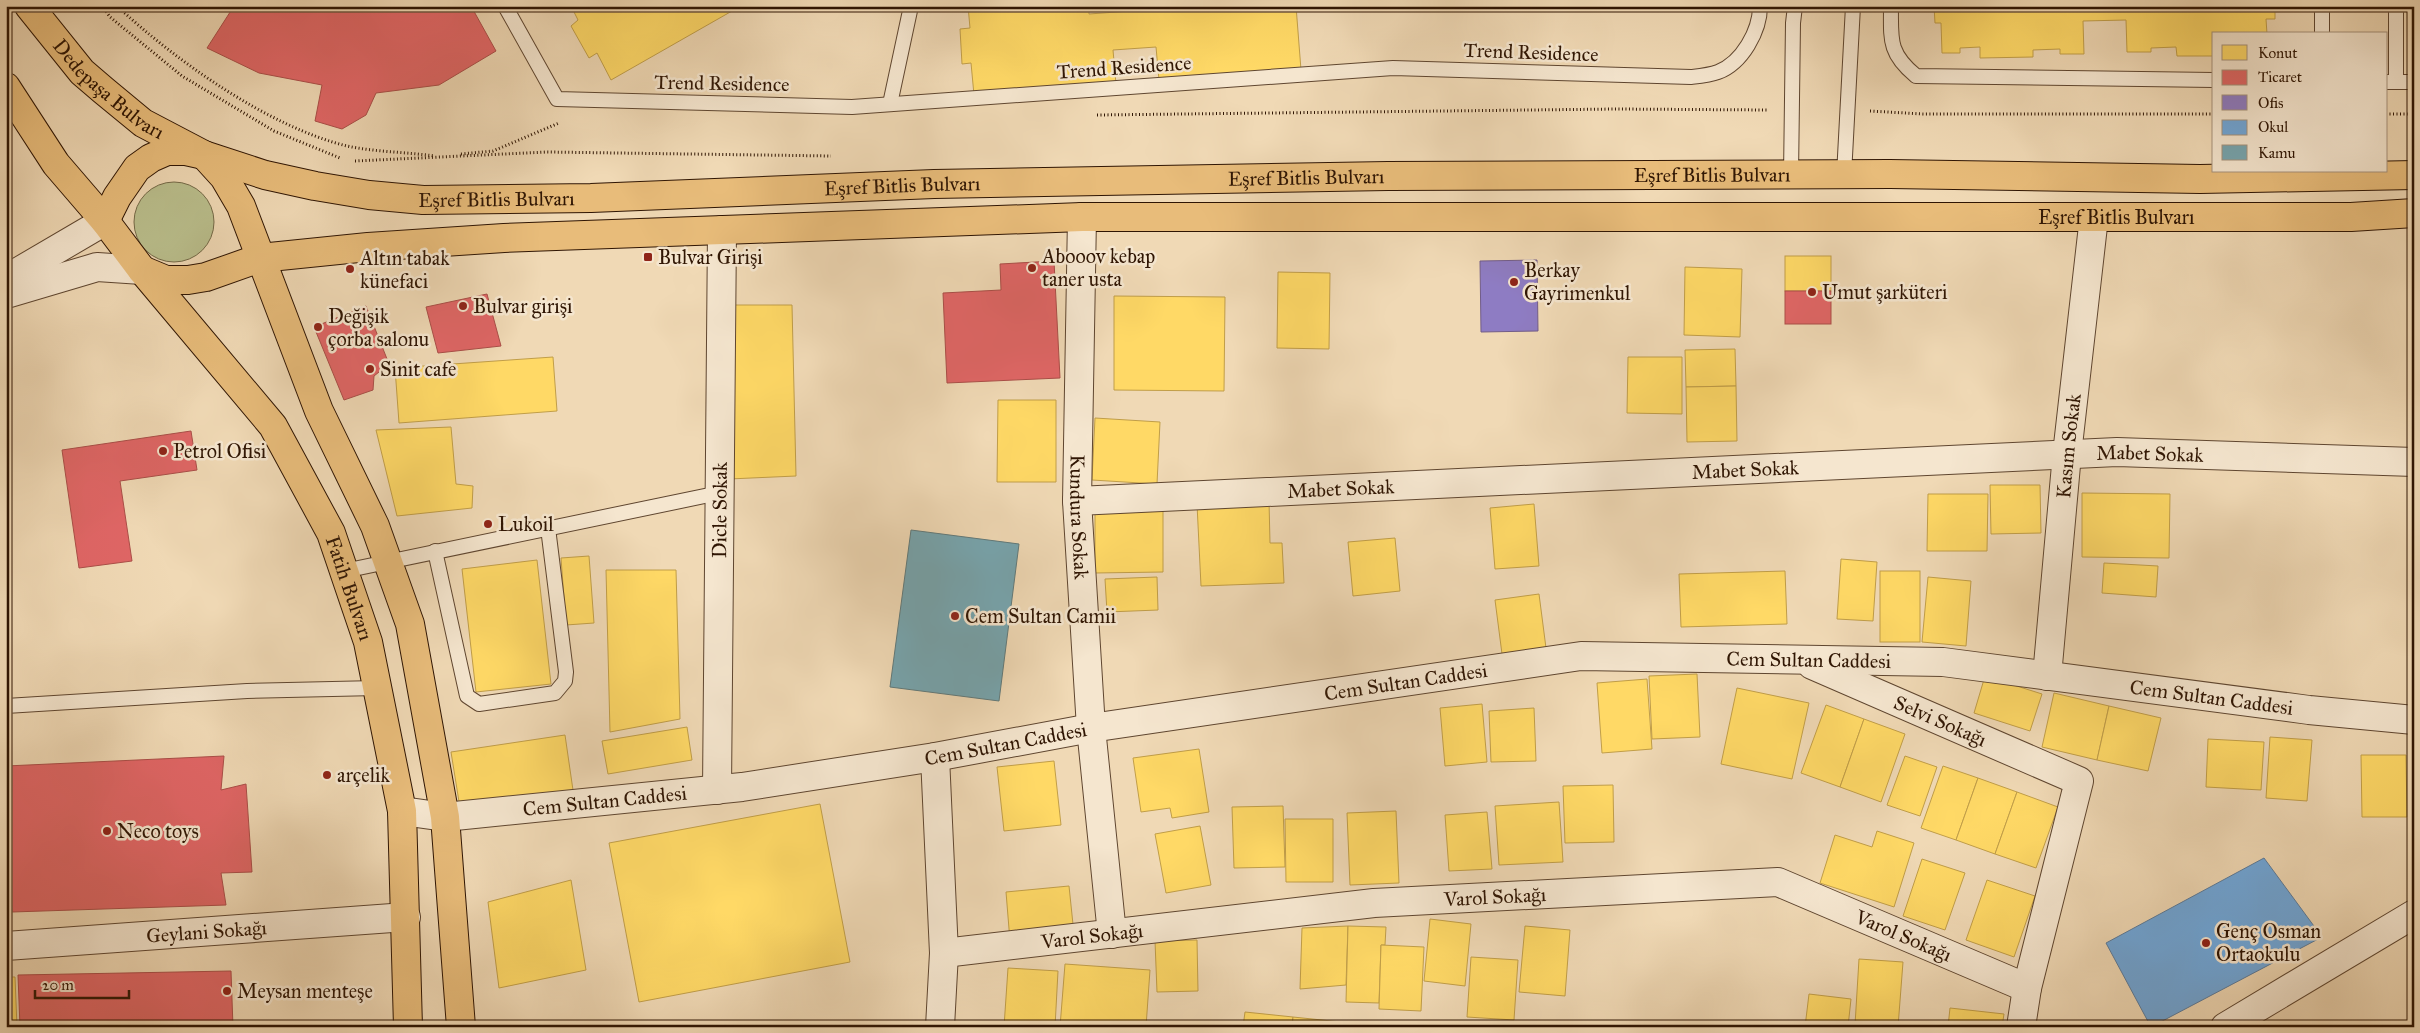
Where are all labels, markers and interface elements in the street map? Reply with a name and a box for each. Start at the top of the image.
legend [2212,32,2388,172]
street label: Dedepaşa Bulvarı [48,34,169,144]
street label: Trend Residence [1463,38,1599,66]
text: Konut [2258,44,2298,62]
street label: Trend Residence [1056,50,1192,84]
text: Ticaret [2258,68,2303,86]
street label: Trend Residence [654,70,790,96]
text: Ofis [2258,94,2284,112]
text: Okul [2258,118,2289,136]
text: Kamu [2258,144,2295,162]
street label: Eşref Bitlis Bulvarı [1634,162,1791,187]
street label: Eşref Bitlis Bulvarı [1228,164,1385,191]
street label: Eşref Bitlis Bulvarı [823,171,981,200]
street label: Eşref Bitlis Bulvarı [418,186,575,212]
street label: Eşref Bitlis Bulvarı [2038,205,2195,229]
place label: Abooov kebap taner usta [1041,244,1155,291]
place label: Bulvar Girişi [658,245,763,269]
place label: Altın tabak künefaci [359,246,450,293]
marker: Bulvar Girişi [642,251,654,263]
place label: Berkay Gayrimenkul [1524,258,1631,305]
marker: Abooov kebap taner usta [1026,262,1038,274]
marker: Altın tabak künefaci [344,263,356,275]
marker: Berkay Gayrimenkul [1508,276,1520,288]
place label: Umut şarküteri [1822,280,1948,304]
marker: Umut şarküteri [1806,286,1818,298]
place label: Bulvar girişi [473,294,573,319]
marker: Bulvar girişi [457,300,469,312]
place label: Değişik çorba salonu [328,304,430,351]
marker: Değişik çorba salonu [312,321,324,333]
place label: Sinit cafe [380,357,456,381]
marker: Sinit cafe [364,363,376,375]
street label: Kasım Sokak [2051,392,2086,499]
place label: Petrol Ofisi [173,439,267,463]
street label: Mabet Sokak [2096,440,2205,467]
marker: Petrol Ofisi [157,445,169,457]
street label: Kundura Sokak [1065,454,1094,581]
street label: Mabet Sokak [1691,455,1800,484]
street label: Dicle Sokak [707,461,732,558]
street label: Mabet Sokak [1287,474,1396,503]
place label: Lukoil [498,512,554,536]
marker: Lukoil [482,518,494,530]
street label: Fatih Bulvarı [321,533,379,644]
place label: Cem Sultan Camii [965,604,1117,628]
marker: Cem Sultan Camii [949,610,961,622]
street label: Cem Sultan Caddesi [1726,646,1892,673]
street label: Cem Sultan Caddesi [1323,658,1489,706]
street label: Cem Sultan Caddesi [2128,675,2295,720]
street label: Selvi Sokağı [1890,690,1991,752]
street label: Cem Sultan Caddesi [923,717,1089,770]
place label: arçelik [337,763,391,787]
marker: arçelik [321,769,333,781]
street label: Cem Sultan Caddesi [522,781,688,821]
place label: Neco toys [117,819,199,843]
marker: Neco toys [101,825,113,837]
street label: Varol Sokağı [1442,882,1547,911]
street label: Varol Sokağı [1851,904,1956,967]
street label: Geylani Sokağı [145,915,268,948]
street label: Varol Sokağı [1039,918,1145,954]
place label: Genç Osman Ortaokulu [2216,919,2321,966]
marker: Genç Osman Ortaokulu [2200,937,2212,949]
scale bar [35,968,129,1000]
text: 20 m [42,976,74,994]
place label: Meysan menteşe [237,979,373,1003]
marker: Meysan menteşe [221,985,233,997]

